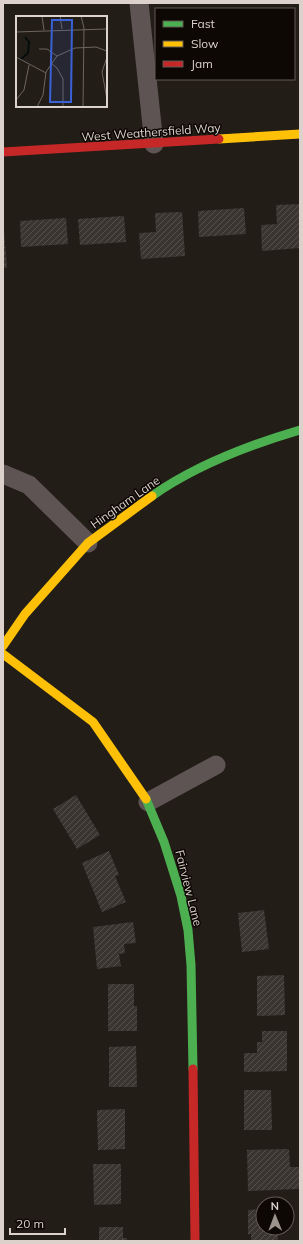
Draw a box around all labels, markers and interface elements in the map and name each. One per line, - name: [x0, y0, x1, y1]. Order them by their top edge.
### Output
- legend: [155, 8, 295, 80]
- inset map: [16, 16, 107, 107]
- text: Fast: [191, 16, 215, 31]
- text: Slow: [191, 36, 219, 51]
- text: Jam: [191, 56, 213, 71]
- street label: West Weathersfield Way: [81, 120, 222, 144]
- street label: Hingham Lane: [87, 472, 163, 532]
- street label: Fairview Lane: [172, 848, 206, 928]
- north arrow: [255, 1196, 295, 1236]
- text: N: [271, 1199, 279, 1213]
- scale bar: [10, 1210, 65, 1236]
- text: 20 m: [16, 1216, 44, 1231]

